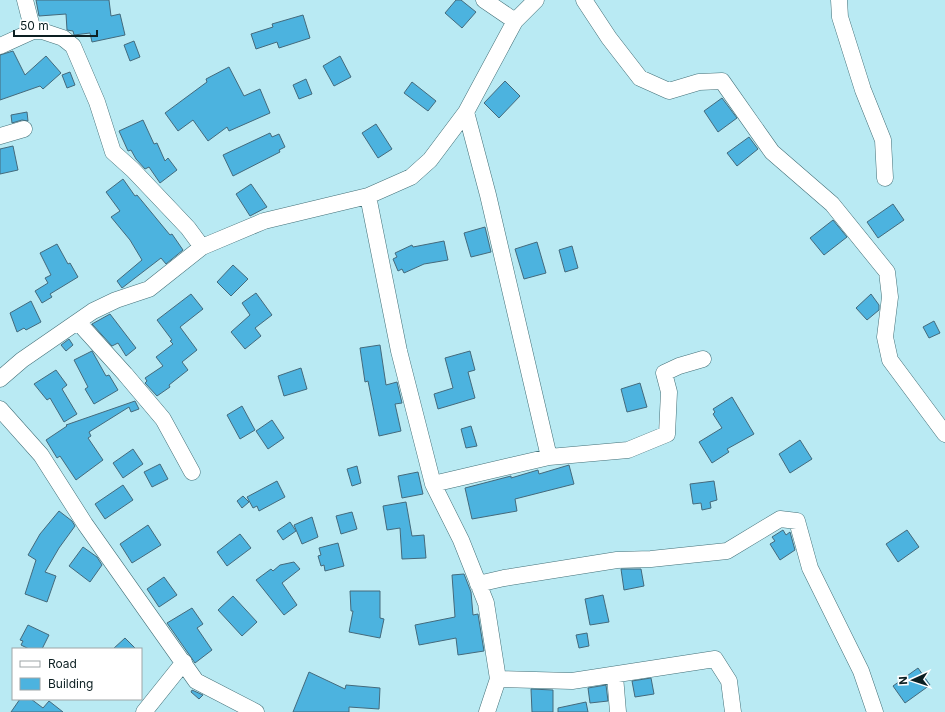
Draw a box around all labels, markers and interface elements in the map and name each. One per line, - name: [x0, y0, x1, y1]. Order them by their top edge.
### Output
- scale bar: [14, 12, 97, 38]
- text: 50 m: [20, 18, 49, 33]
- legend: [12, 648, 142, 700]
- text: Road: [48, 656, 77, 671]
- north arrow: [893, 660, 933, 700]
- text: Building: [48, 676, 93, 691]
- text: N: [896, 676, 910, 685]

